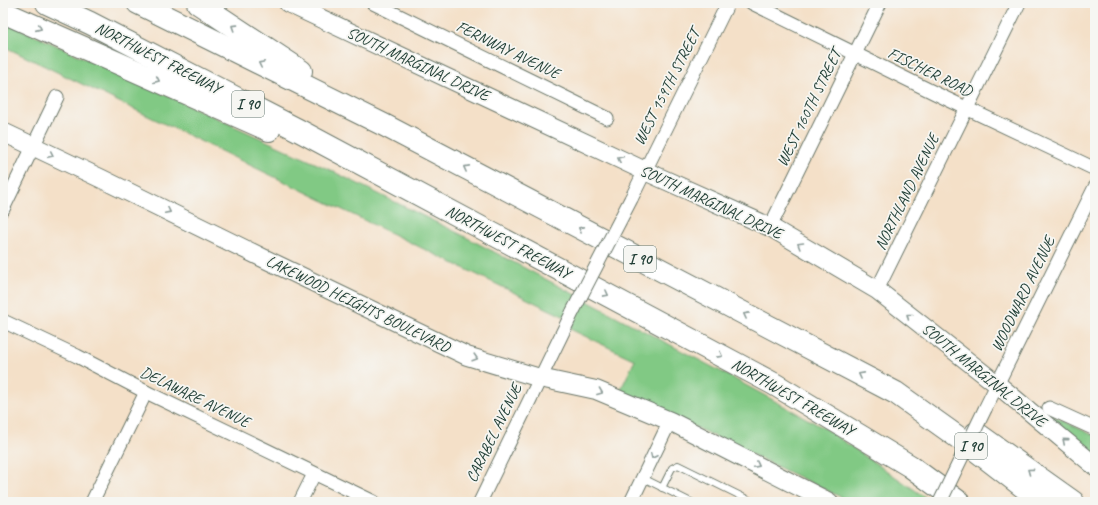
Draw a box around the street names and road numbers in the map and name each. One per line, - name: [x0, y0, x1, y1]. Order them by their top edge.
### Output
- street label: FERNWAY AVENUE: [453, 16, 565, 85]
- street label: NORTHWEST FREEWAY: [92, 18, 227, 100]
- street label: WEST 159TH STREET: [629, 21, 707, 148]
- street label: SOUTH MARGINAL DRIVE: [344, 22, 495, 107]
- street label: WEST 160TH STREET: [772, 42, 848, 170]
- street label: FISCHER ROAD: [885, 43, 977, 102]
- road number: I 90: [232, 91, 264, 117]
- street label: NORTHLAND AVENUE: [870, 129, 945, 253]
- street label: SOUTH MARGINAL DRIVE: [637, 160, 788, 245]
- street label: NORTHWEST FREEWAY: [442, 201, 576, 285]
- street label: WOODWARD AVENUE: [987, 231, 1061, 355]
- road number: I 90: [624, 246, 656, 272]
- street label: LAKEWOOD HEIGHTS BOULEVARD: [263, 251, 455, 358]
- street label: SOUTH MARGINAL DRIVE: [918, 319, 1052, 433]
- street label: NORTHWEST FREEWAY: [728, 354, 861, 442]
- street label: DELAWARE AVENUE: [137, 362, 255, 433]
- street label: CARABEL AVENUE: [462, 378, 528, 486]
- road number: I 90: [955, 433, 987, 459]

